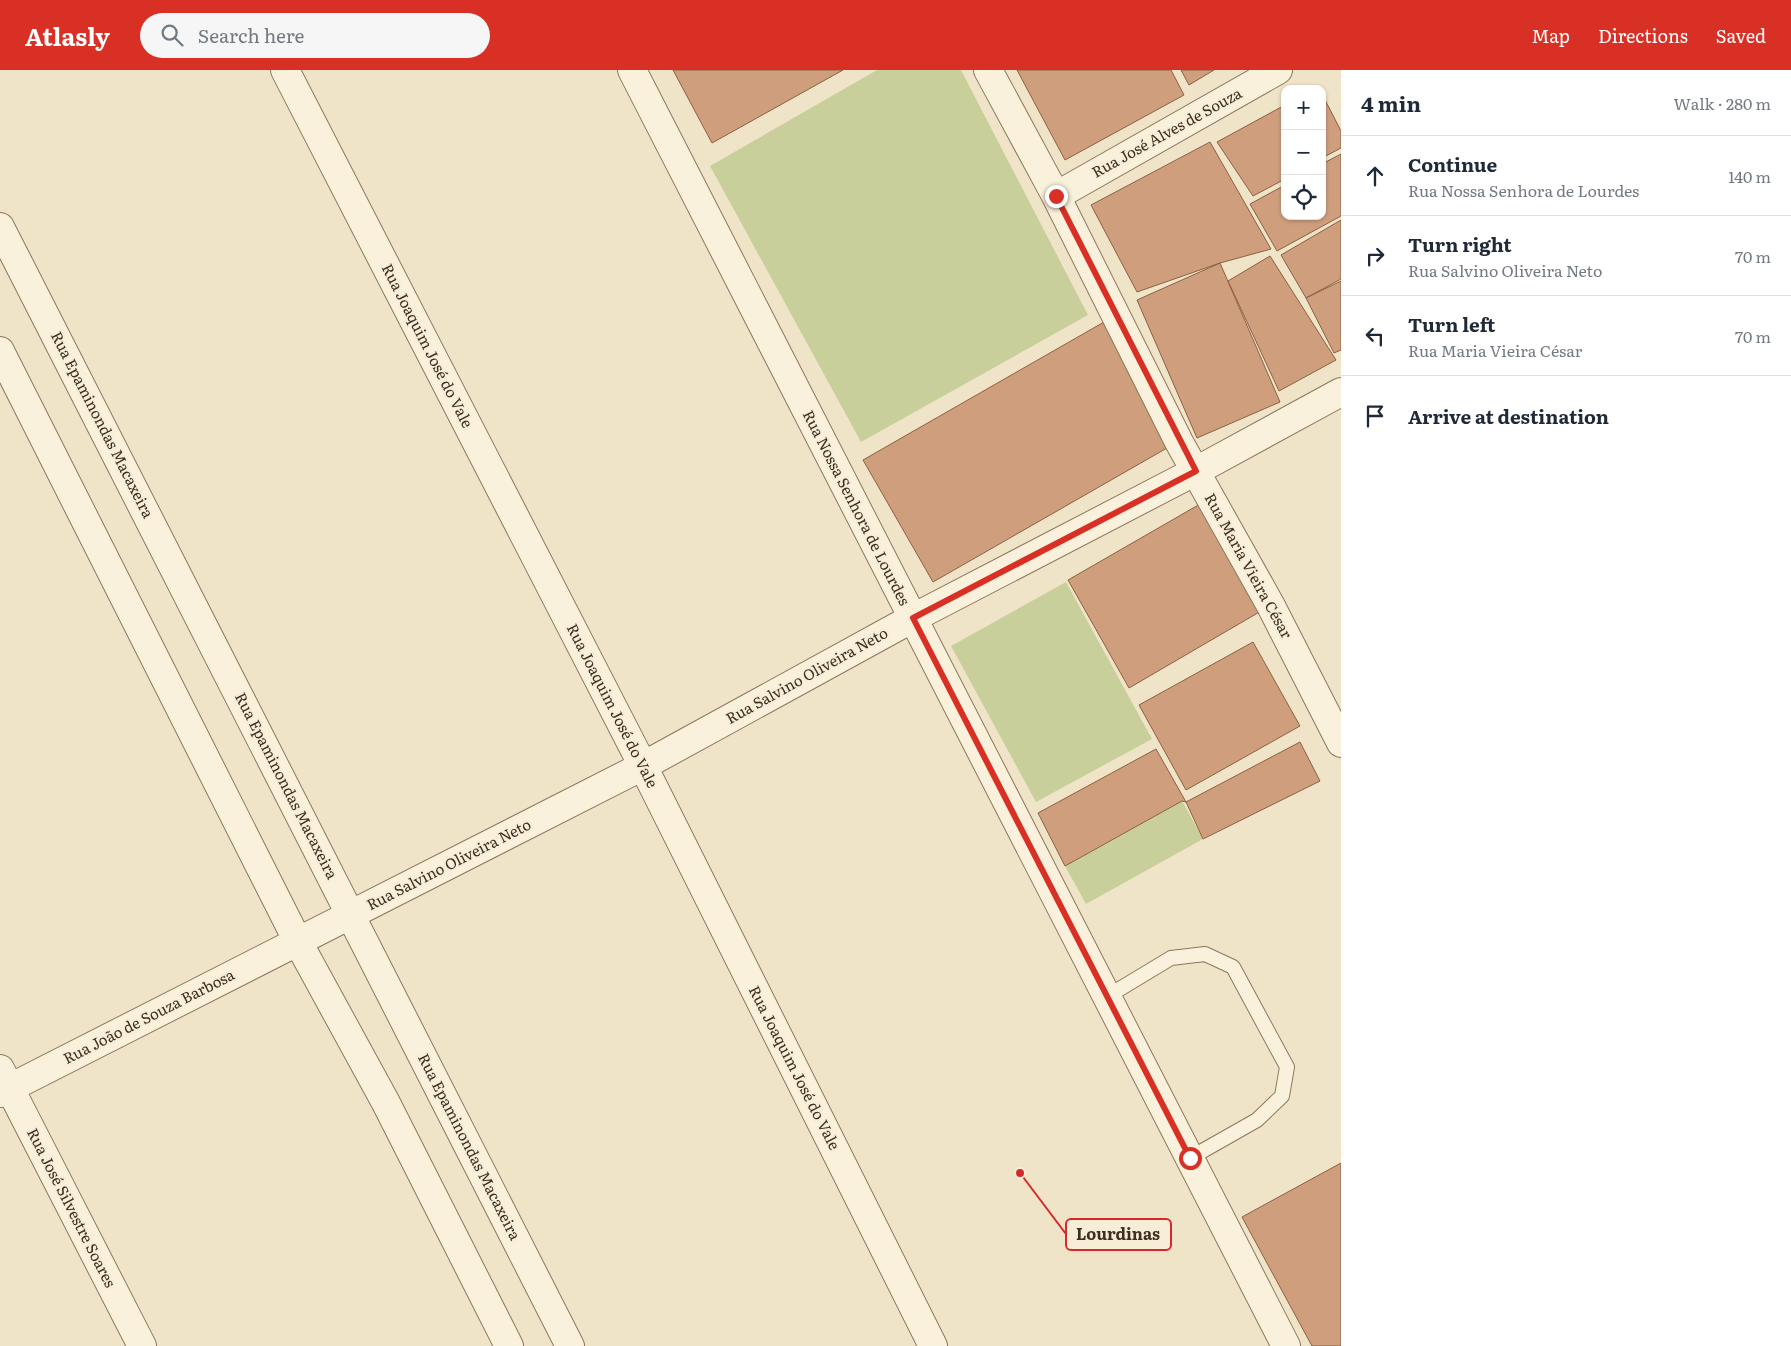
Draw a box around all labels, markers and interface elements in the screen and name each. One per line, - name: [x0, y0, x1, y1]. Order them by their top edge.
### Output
- search box: [140, 13, 490, 58]
- text: Atlasly: [25, 18, 110, 53]
- icon: search: [158, 21, 186, 49]
- text: Search here: [198, 21, 304, 49]
- text: Map: [1532, 22, 1570, 49]
- text: Directions: [1598, 22, 1688, 49]
- text: Saved: [1716, 22, 1766, 49]
- street label: Rua José Alves de Souza: [1087, 80, 1246, 183]
- map controls: [1281, 85, 1326, 220]
- button: +: [1281, 85, 1326, 130]
- text: 4 min: [1361, 87, 1421, 118]
- text: Walk · 280 m: [1673, 91, 1771, 115]
- button: −: [1281, 130, 1326, 175]
- text: Continue: [1408, 150, 1497, 178]
- icon: ahead: [1361, 162, 1389, 190]
- text: 140 m: [1728, 164, 1771, 188]
- button: locate: [1281, 175, 1326, 220]
- text: Rua Nossa Senhora de Lourdes: [1408, 178, 1639, 202]
- route end: [1045, 185, 1068, 208]
- text: Turn right: [1408, 230, 1512, 258]
- icon: right: [1361, 242, 1389, 270]
- text: 70 m: [1735, 244, 1771, 268]
- text: Rua Salvino Oliveira Neto: [1408, 258, 1602, 282]
- street label: Rua Joaquim José do Vale: [377, 259, 480, 432]
- text: Turn left: [1408, 310, 1495, 338]
- icon: left: [1361, 322, 1389, 350]
- text: 70 m: [1735, 324, 1771, 348]
- street label: Rua Epaminondas Macaxeira: [46, 327, 161, 523]
- text: Rua Maria Vieira César: [1408, 338, 1582, 362]
- icon: arrive: [1361, 402, 1389, 430]
- text: Arrive at destination: [1408, 402, 1609, 430]
- street label: Rua Nossa Senhora de Lourdes: [798, 405, 917, 609]
- street label: Rua Maria Vieira César: [1200, 488, 1299, 642]
- street label: Rua Joaquim José do Vale: [562, 619, 665, 792]
- street label: Rua Salvino Oliveira Neto: [721, 620, 892, 729]
- street label: Rua Epaminondas Macaxeira: [230, 688, 345, 884]
- street label: Rua Salvino Oliveira Neto: [362, 812, 535, 915]
- street label: Rua João de Souza Barbosa: [59, 962, 239, 1069]
- street label: Rua Joaquim José do Vale: [744, 981, 847, 1154]
- street label: Rua Epaminondas Macaxeira: [413, 1049, 528, 1245]
- street label: Rua José Silvestre Soares: [22, 1124, 123, 1291]
- route start: [1179, 1147, 1202, 1170]
- callout: Lourdinas: [1066, 1219, 1171, 1250]
- text: Lourdinas: [1076, 1221, 1160, 1245]

